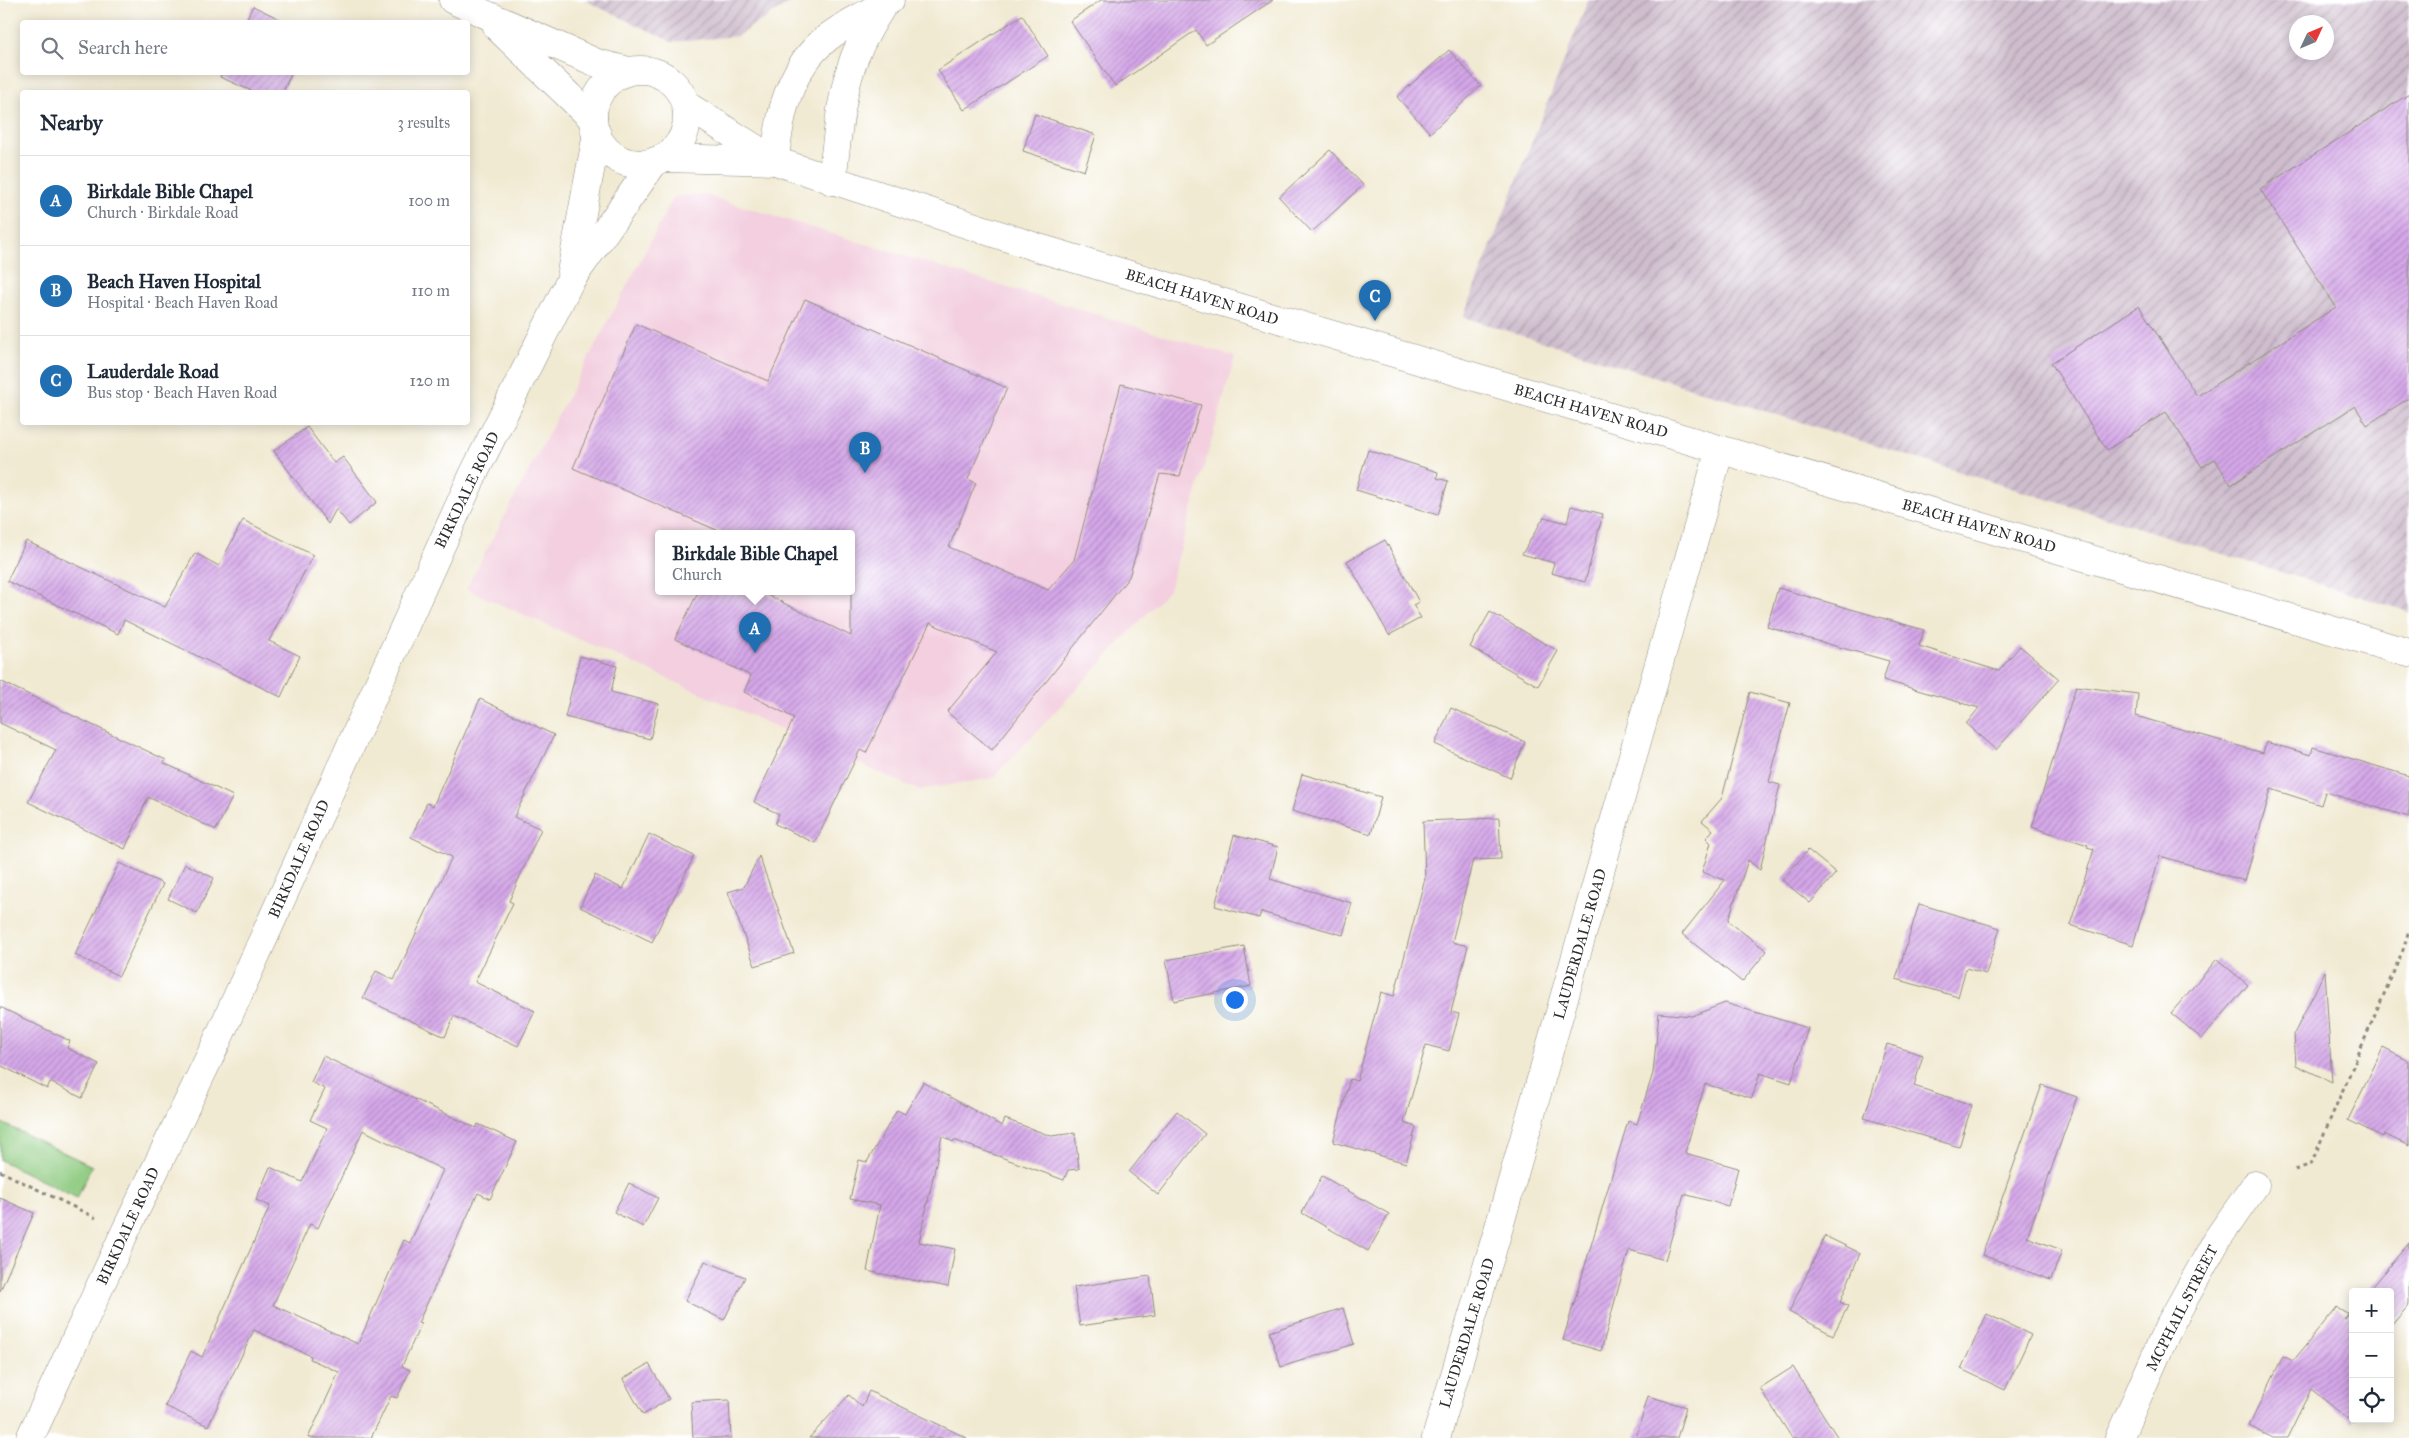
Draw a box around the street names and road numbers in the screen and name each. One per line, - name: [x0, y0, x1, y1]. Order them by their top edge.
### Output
- street label: BEACH HAVEN ROAD: [1123, 265, 1281, 329]
- street label: BEACH HAVEN ROAD: [1512, 380, 1670, 442]
- street label: BIRKDALE ROAD: [431, 429, 503, 551]
- street label: BEACH HAVEN ROAD: [1900, 495, 2058, 557]
- street label: BIRKDALE ROAD: [265, 797, 333, 921]
- street label: LAUDERDALE ROAD: [1550, 866, 1610, 1021]
- street label: BIRKDALE ROAD: [93, 1164, 163, 1288]
- street label: MCPHAIL STREET: [2142, 1242, 2222, 1374]
- street label: LAUDERDALE ROAD: [1436, 1256, 1498, 1410]

